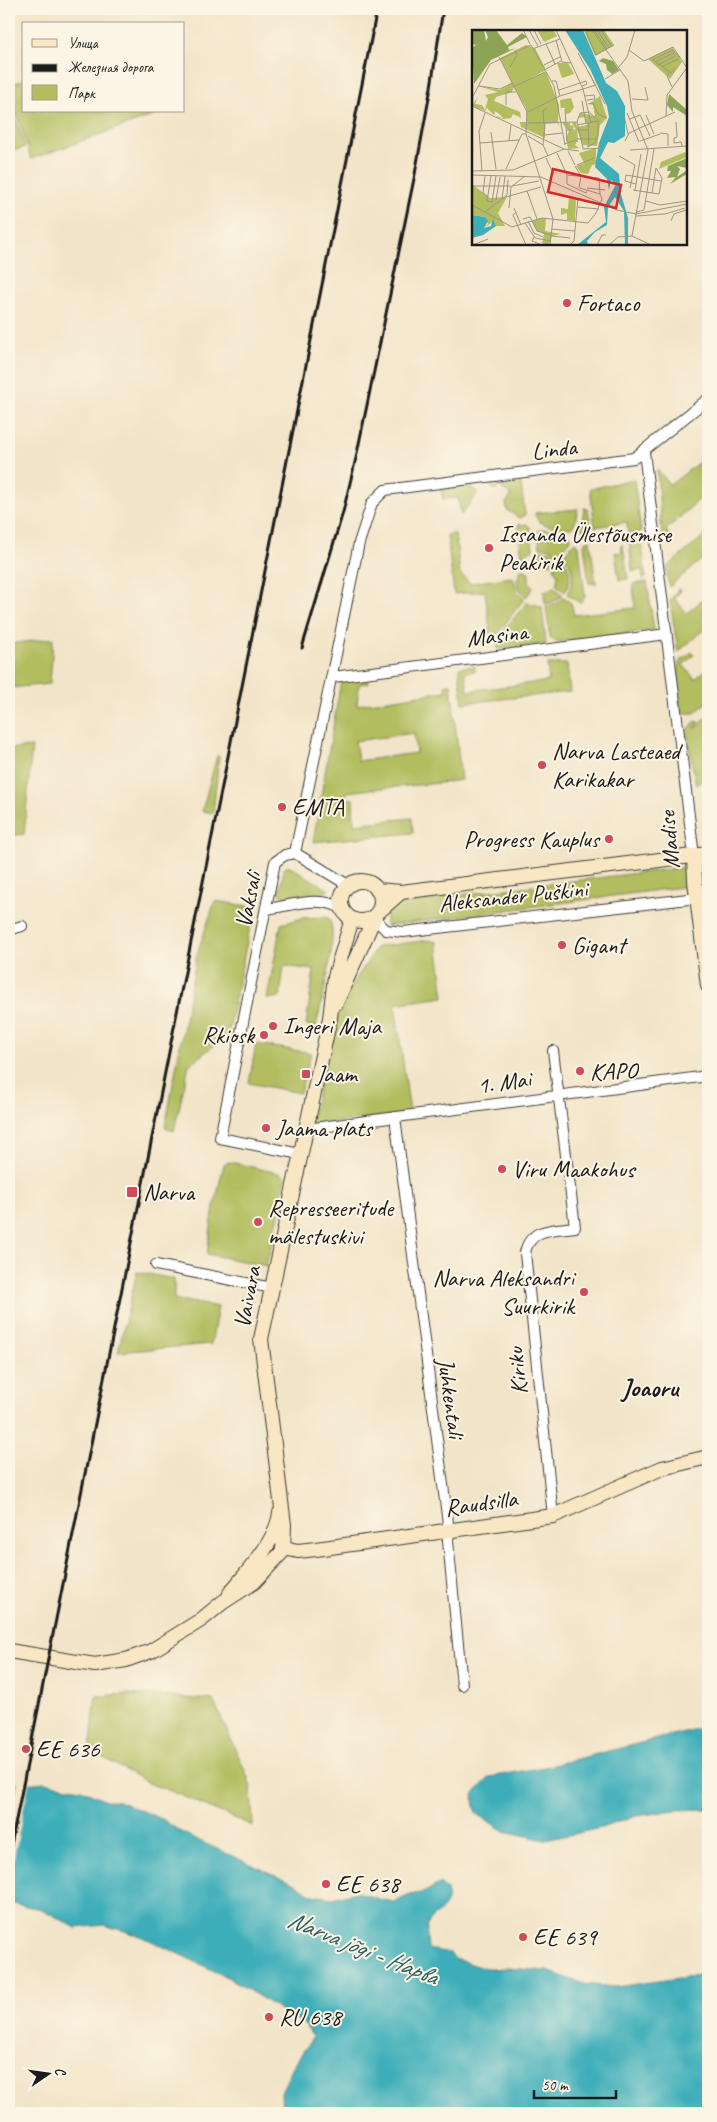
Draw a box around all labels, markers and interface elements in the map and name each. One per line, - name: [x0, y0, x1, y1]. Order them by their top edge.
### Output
- legend: [22, 22, 185, 112]
- inset map: [472, 30, 687, 245]
- text: Улица: [68, 34, 99, 53]
- text: Железная дорога: [68, 58, 155, 77]
- text: Парк: [68, 84, 96, 103]
- place label: Fortaco: [577, 288, 641, 318]
- marker: Fortaco: [561, 297, 573, 309]
- street label: Linda: [530, 431, 579, 467]
- place label: Issanda Ülestõusmise Peakirik: [499, 519, 673, 577]
- marker: Issanda Ülestõusmise Peakirik: [483, 542, 495, 554]
- street label: Masina: [465, 616, 531, 654]
- place label: Narva Lasteaed Karikakar: [552, 736, 683, 794]
- marker: Narva Lasteaed Karikakar: [536, 759, 548, 771]
- place label: EMTA: [292, 792, 345, 822]
- marker: EMTA: [276, 801, 288, 813]
- street label: Madise: [651, 808, 686, 870]
- place label: Progress Kauplus: [464, 824, 601, 854]
- marker: Progress Kauplus: [603, 833, 615, 845]
- street label: Vaksali: [228, 866, 269, 930]
- street label: Aleksander Puškini: [437, 873, 591, 919]
- place label: Gigant: [572, 930, 628, 960]
- marker: Gigant: [556, 939, 568, 951]
- place label: Ingeri Maja: [283, 1011, 382, 1041]
- place label: Rkiosk: [202, 1020, 256, 1050]
- marker: Ingeri Maja: [267, 1020, 279, 1032]
- marker: Rkiosk: [258, 1029, 270, 1041]
- place label: KAPO: [590, 1056, 639, 1086]
- place label: Jaam: [315, 1059, 359, 1089]
- street label: 1. Mai: [475, 1063, 535, 1101]
- marker: KAPO: [574, 1065, 586, 1077]
- marker: Jaam: [300, 1068, 312, 1080]
- place label: Jaama plats: [275, 1113, 374, 1143]
- marker: Jaama plats: [260, 1122, 272, 1134]
- place label: Viru Maakohus: [512, 1154, 637, 1184]
- marker: Viru Maakohus: [496, 1163, 508, 1175]
- place label: Narva: [143, 1177, 195, 1207]
- marker: Narva: [125, 1185, 139, 1199]
- place label: Represseeritude mälestuskivi: [268, 1193, 395, 1251]
- marker: Represseeritude mälestuskivi: [252, 1216, 264, 1228]
- street label: Vaivara: [226, 1262, 268, 1331]
- place label: Narva Aleksandri Suurkirik: [432, 1263, 577, 1321]
- marker: Narva Aleksandri Suurkirik: [578, 1286, 590, 1298]
- street label: Kiriku: [499, 1344, 534, 1396]
- street label: Juhkentali: [430, 1355, 472, 1442]
- district label: Joaoru: [620, 1371, 681, 1404]
- street label: Raudsilla: [443, 1483, 521, 1523]
- place label: EE 636: [36, 1734, 101, 1764]
- marker: EE 636: [20, 1743, 32, 1755]
- place label: EE 638: [336, 1869, 402, 1899]
- marker: EE 638: [320, 1878, 332, 1890]
- water label: Narva jõgi - Нарва: [283, 1903, 444, 1993]
- place label: EE 639: [533, 1922, 599, 1952]
- marker: EE 639: [517, 1931, 529, 1943]
- place label: RU 638: [279, 2002, 343, 2032]
- marker: RU 638: [263, 2011, 275, 2023]
- north arrow: [22, 2050, 72, 2100]
- text: С: [51, 2066, 70, 2079]
- scale bar: [534, 2067, 617, 2099]
- text: 50 m: [542, 2076, 569, 2095]

